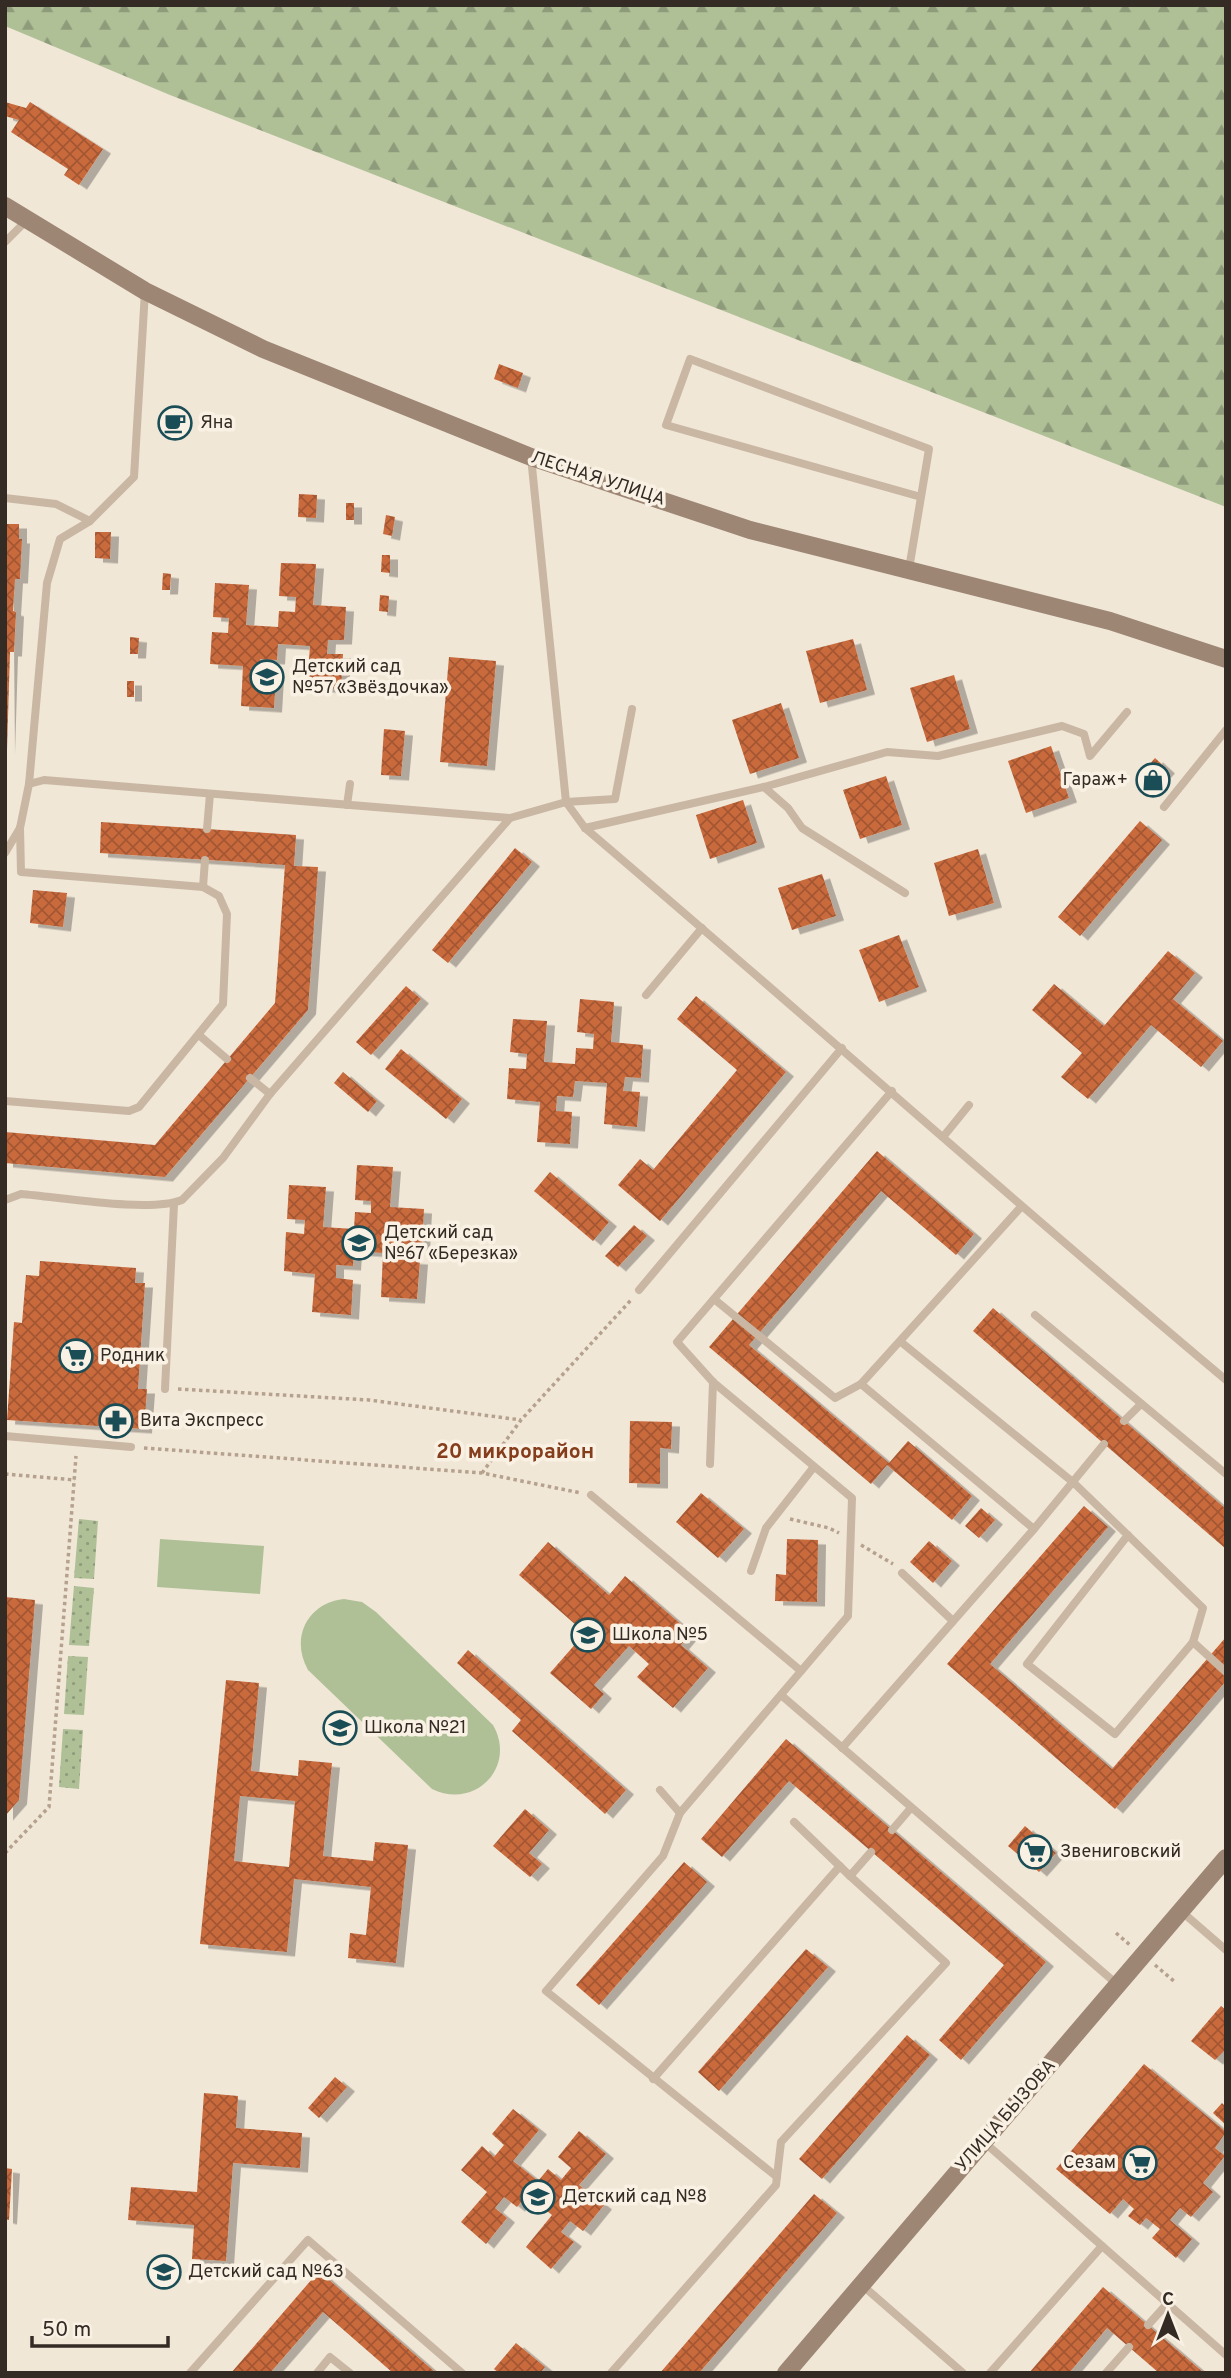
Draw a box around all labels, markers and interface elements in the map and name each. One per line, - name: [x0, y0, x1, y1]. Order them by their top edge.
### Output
- cafe icon: Яна: [156, 404, 194, 442]
- place label: Яна: [200, 412, 233, 435]
- street label: ЛЕСНАЯ УЛИЦА: [528, 446, 668, 512]
- place label: Детский сад №57 «Звёздочка»: [292, 656, 449, 700]
- school or university icon: Детский сад №57 «Звёздочка»: [248, 658, 286, 696]
- shop icon: Гараж+: [1134, 761, 1172, 799]
- place label: Гараж+: [1063, 769, 1128, 792]
- place label: Детский сад №67 «Березка»: [384, 1222, 518, 1266]
- school or university icon: Детский сад №67 «Березка»: [340, 1224, 378, 1262]
- supermarket icon: Родник: [57, 1337, 95, 1375]
- place label: Родник: [100, 1345, 165, 1368]
- pharmacy icon: Вита Экспресс: [97, 1402, 135, 1440]
- place label: Вита Экспресс: [140, 1410, 264, 1433]
- district label: 20 микрорайон: [436, 1439, 594, 1466]
- school or university icon: Школа №5: [569, 1616, 607, 1654]
- place label: Школа №5: [612, 1624, 708, 1647]
- school or university icon: Школа №21: [321, 1709, 359, 1747]
- place label: Школа №21: [364, 1717, 467, 1740]
- supermarket icon: Звениговский: [1016, 1833, 1054, 1871]
- place label: Звениговский: [1060, 1841, 1181, 1864]
- street label: УЛИЦА БЫЗОВА: [951, 2055, 1061, 2177]
- supermarket icon: Сезам: [1121, 2144, 1159, 2182]
- place label: Сезам: [1063, 2152, 1116, 2175]
- school or university icon: Детский сад №8: [519, 2178, 557, 2216]
- place label: Детский сад №8: [562, 2186, 707, 2209]
- school or university icon: Детский сад №63: [145, 2253, 183, 2291]
- place label: Детский сад №63: [188, 2261, 344, 2284]
- north arrow: [1133, 2280, 1203, 2350]
- text: С: [1162, 2288, 1174, 2312]
- scale bar: [32, 2304, 168, 2348]
- text: 50 m: [42, 2317, 91, 2344]

